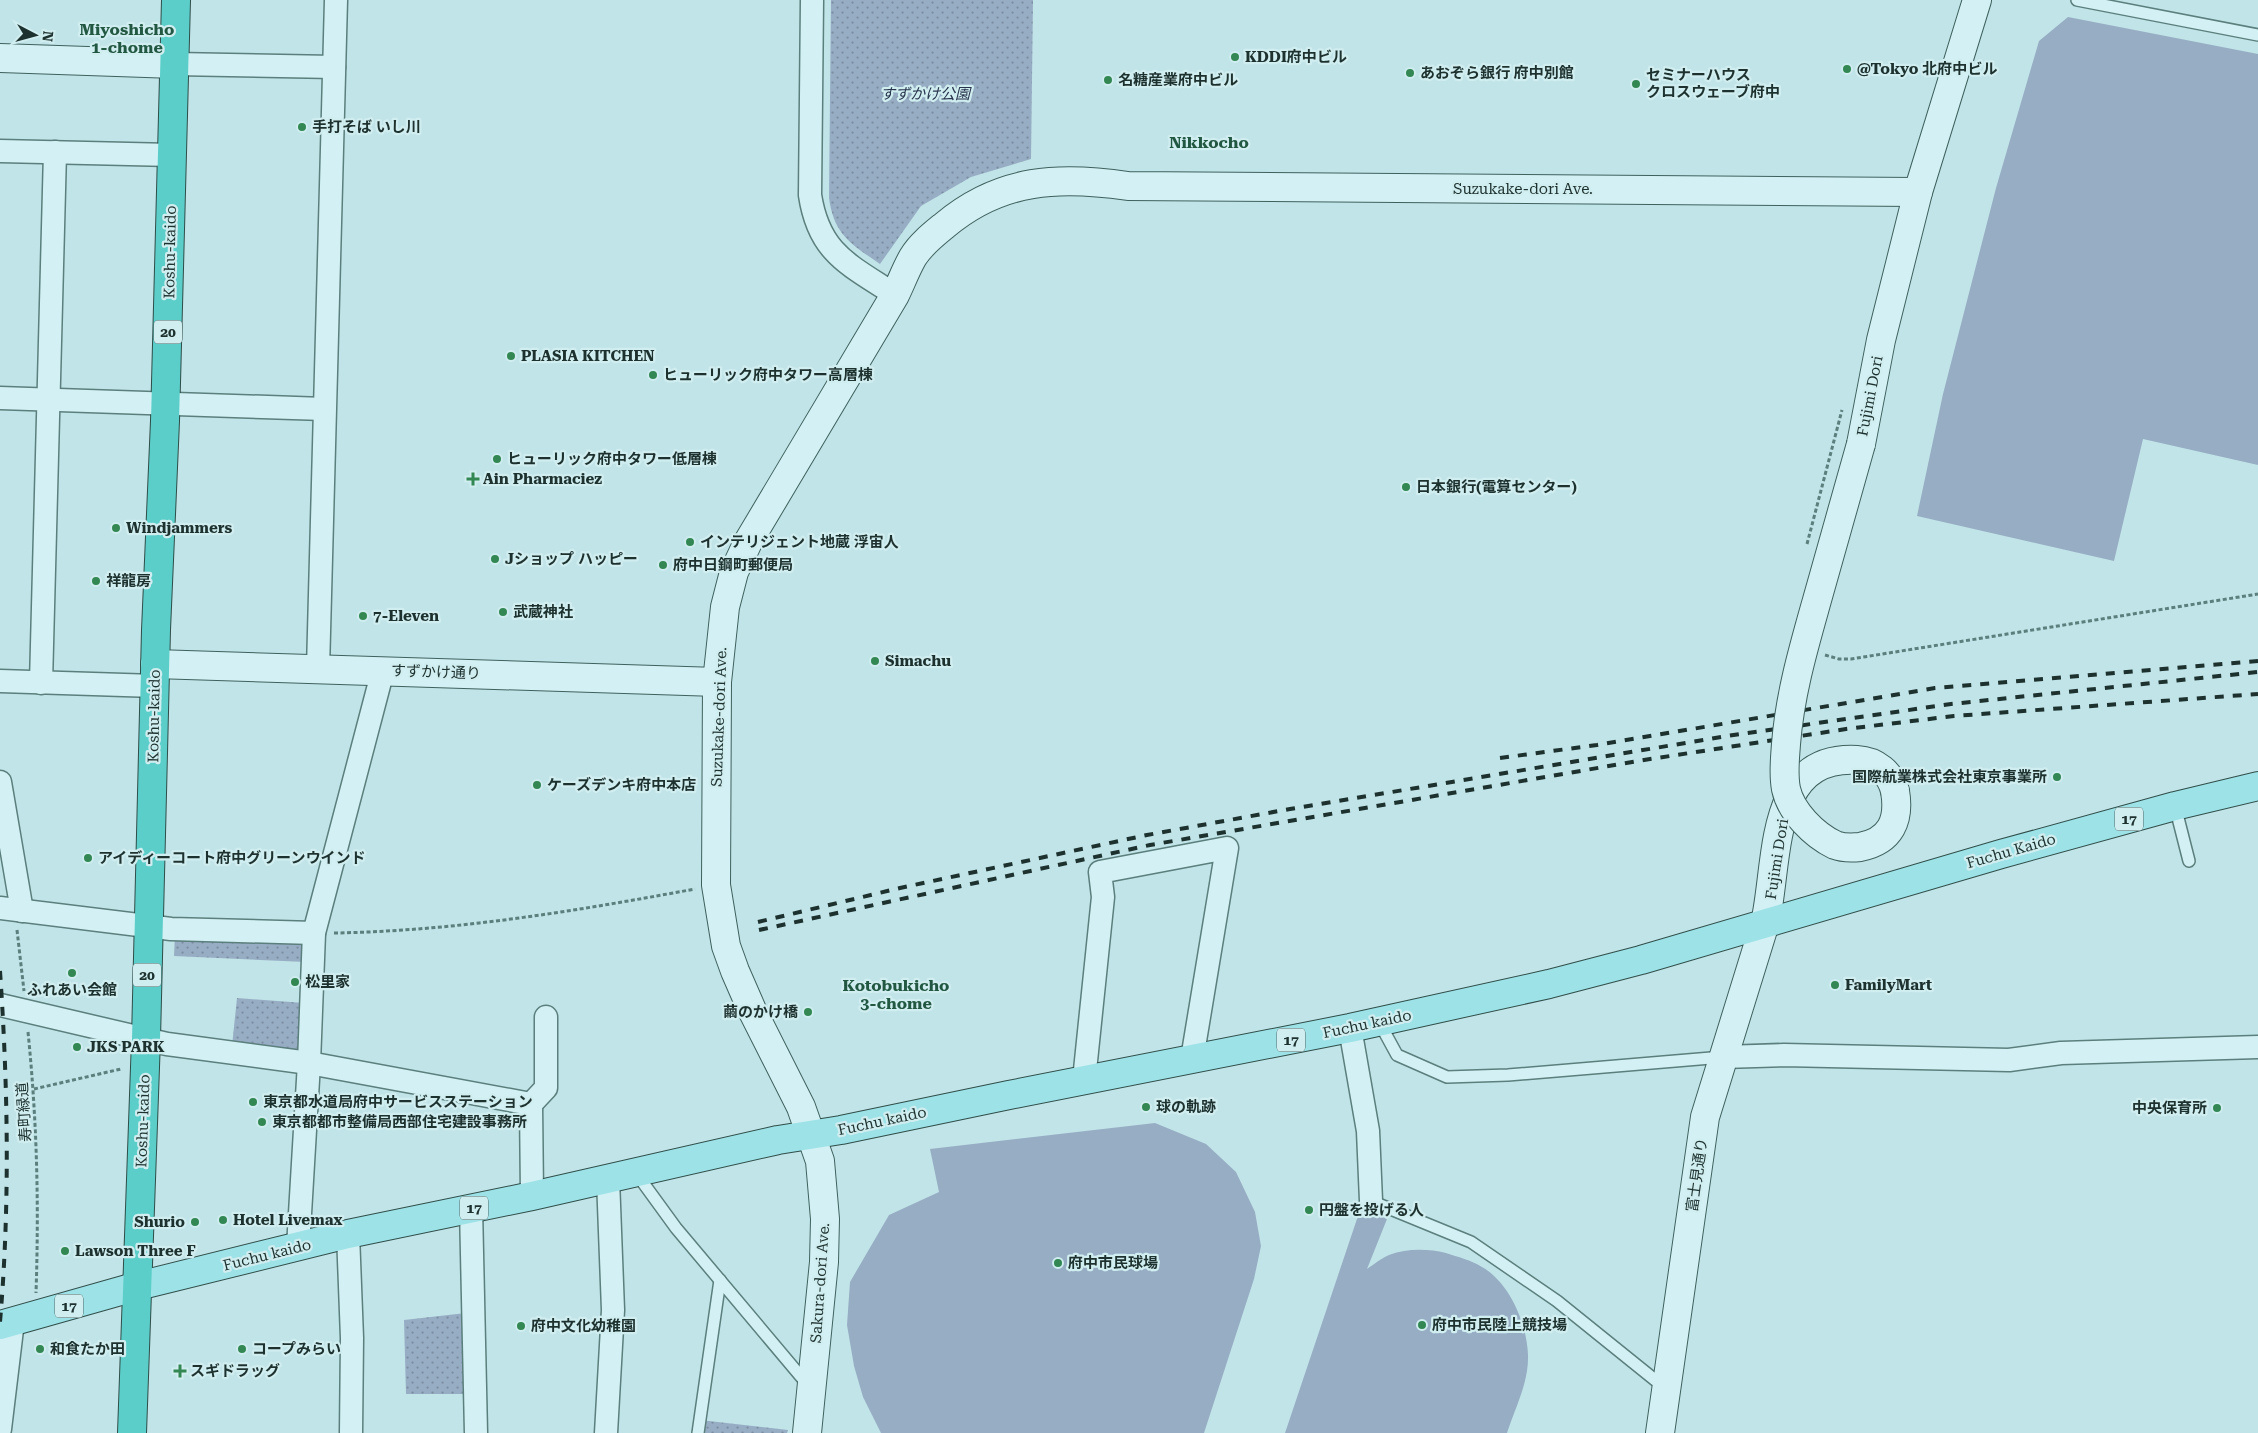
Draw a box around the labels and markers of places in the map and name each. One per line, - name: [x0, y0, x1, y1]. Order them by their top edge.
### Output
- place label: KDDI府中ビル: [1245, 48, 1347, 66]
- marker: KDDI府中ビル: [1229, 51, 1241, 63]
- place label: @Tokyo 北府中ビル: [1857, 60, 1997, 78]
- marker: @Tokyo 北府中ビル: [1841, 63, 1853, 75]
- place label: あおぞら銀行 府中別館: [1420, 64, 1574, 82]
- place label: セミナーハウス クロスウェーブ府中: [1646, 66, 1780, 101]
- marker: あおぞら銀行 府中別館: [1404, 67, 1416, 79]
- place label: 名糖産業府中ビル: [1118, 71, 1238, 89]
- marker: 名糖産業府中ビル: [1102, 74, 1114, 86]
- marker: セミナーハウス クロスウェーブ府中: [1630, 78, 1642, 90]
- place label: 手打そば いし川: [312, 118, 421, 136]
- marker: 手打そば いし川: [296, 121, 308, 133]
- place label: PLASIA KITCHEN: [521, 347, 655, 365]
- marker: PLASIA KITCHEN: [505, 350, 517, 362]
- place label: ヒューリック府中タワー高層棟: [663, 366, 873, 384]
- marker: ヒューリック府中タワー高層棟: [647, 369, 659, 381]
- place label: ヒューリック府中タワー低層棟: [507, 450, 717, 468]
- marker: ヒューリック府中タワー低層棟: [491, 453, 503, 465]
- place label: Ain Pharmaciez: [483, 470, 602, 488]
- marker: Ain Pharmaciez: [467, 473, 479, 485]
- place label: 日本銀行(電算センター): [1416, 478, 1577, 496]
- marker: 日本銀行(電算センター): [1400, 481, 1412, 493]
- place label: Windjammers: [126, 519, 233, 537]
- marker: Windjammers: [110, 522, 122, 534]
- place label: インテリジェント地蔵 浮宙人: [700, 533, 899, 551]
- marker: インテリジェント地蔵 浮宙人: [684, 536, 696, 548]
- place label: Jショップ ハッピー: [505, 550, 638, 568]
- marker: Jショップ ハッピー: [489, 553, 501, 565]
- place label: 府中日鋼町郵便局: [673, 556, 793, 574]
- marker: 府中日鋼町郵便局: [657, 559, 669, 571]
- place label: 祥龍房: [106, 572, 151, 590]
- marker: 祥龍房: [90, 575, 102, 587]
- place label: 武蔵神社: [513, 603, 573, 621]
- marker: 武蔵神社: [497, 606, 509, 618]
- place label: 7-Eleven: [373, 607, 439, 625]
- marker: 7-Eleven: [357, 610, 369, 622]
- place label: Simachu: [885, 652, 951, 670]
- marker: Simachu: [869, 655, 881, 667]
- place label: 国際航業株式会社東京事業所: [1852, 768, 2047, 786]
- marker: 国際航業株式会社東京事業所: [2051, 771, 2063, 783]
- place label: ケーズデンキ府中本店: [547, 776, 696, 794]
- marker: ケーズデンキ府中本店: [531, 779, 543, 791]
- place label: アイディーコート府中グリーンウインド: [98, 849, 365, 867]
- marker: アイディーコート府中グリーンウインド: [82, 852, 94, 864]
- marker: ふれあい会館: [66, 967, 78, 979]
- place label: 松里家: [305, 973, 350, 991]
- marker: 松里家: [289, 976, 301, 988]
- place label: FamilyMart: [1845, 976, 1932, 994]
- marker: FamilyMart: [1829, 979, 1841, 991]
- place label: ふれあい会館: [27, 981, 117, 999]
- place label: 繭のかけ橋: [723, 1003, 799, 1021]
- marker: 繭のかけ橋: [802, 1006, 814, 1018]
- place label: JKS PARK: [87, 1038, 165, 1056]
- marker: JKS PARK: [71, 1041, 83, 1053]
- place label: 東京都水道局府中サービスステーション: [263, 1093, 533, 1111]
- marker: 東京都水道局府中サービスステーション: [247, 1096, 259, 1108]
- place label: 球の軌跡: [1156, 1098, 1216, 1116]
- place label: 中央保育所: [2132, 1099, 2207, 1117]
- marker: 球の軌跡: [1140, 1101, 1152, 1113]
- marker: 中央保育所: [2211, 1102, 2223, 1114]
- place label: 東京都都市整備局西部住宅建設事務所: [272, 1113, 527, 1131]
- marker: 東京都都市整備局西部住宅建設事務所: [256, 1116, 268, 1128]
- place label: 円盤を投げる人: [1319, 1201, 1424, 1219]
- marker: 円盤を投げる人: [1303, 1204, 1315, 1216]
- place label: Hotel Livemax: [233, 1211, 343, 1229]
- place label: Shurio: [134, 1213, 185, 1231]
- marker: Hotel Livemax: [217, 1214, 229, 1226]
- marker: Shurio: [189, 1216, 201, 1228]
- place label: Lawson Three F: [75, 1242, 196, 1260]
- marker: Lawson Three F: [59, 1245, 71, 1257]
- place label: 府中市民球場: [1068, 1254, 1158, 1272]
- marker: 府中市民球場: [1052, 1257, 1064, 1269]
- place label: 府中市民陸上競技場: [1432, 1316, 1567, 1334]
- place label: 府中文化幼稚園: [531, 1317, 636, 1335]
- marker: 府中市民陸上競技場: [1416, 1319, 1428, 1331]
- marker: 府中文化幼稚園: [515, 1320, 527, 1332]
- place label: 和食たか田: [50, 1340, 125, 1358]
- place label: コープみらい: [252, 1340, 341, 1358]
- marker: 和食たか田: [34, 1343, 46, 1355]
- marker: コープみらい: [236, 1343, 248, 1355]
- place label: スギドラッグ: [190, 1362, 280, 1380]
- marker: スギドラッグ: [174, 1365, 186, 1377]

